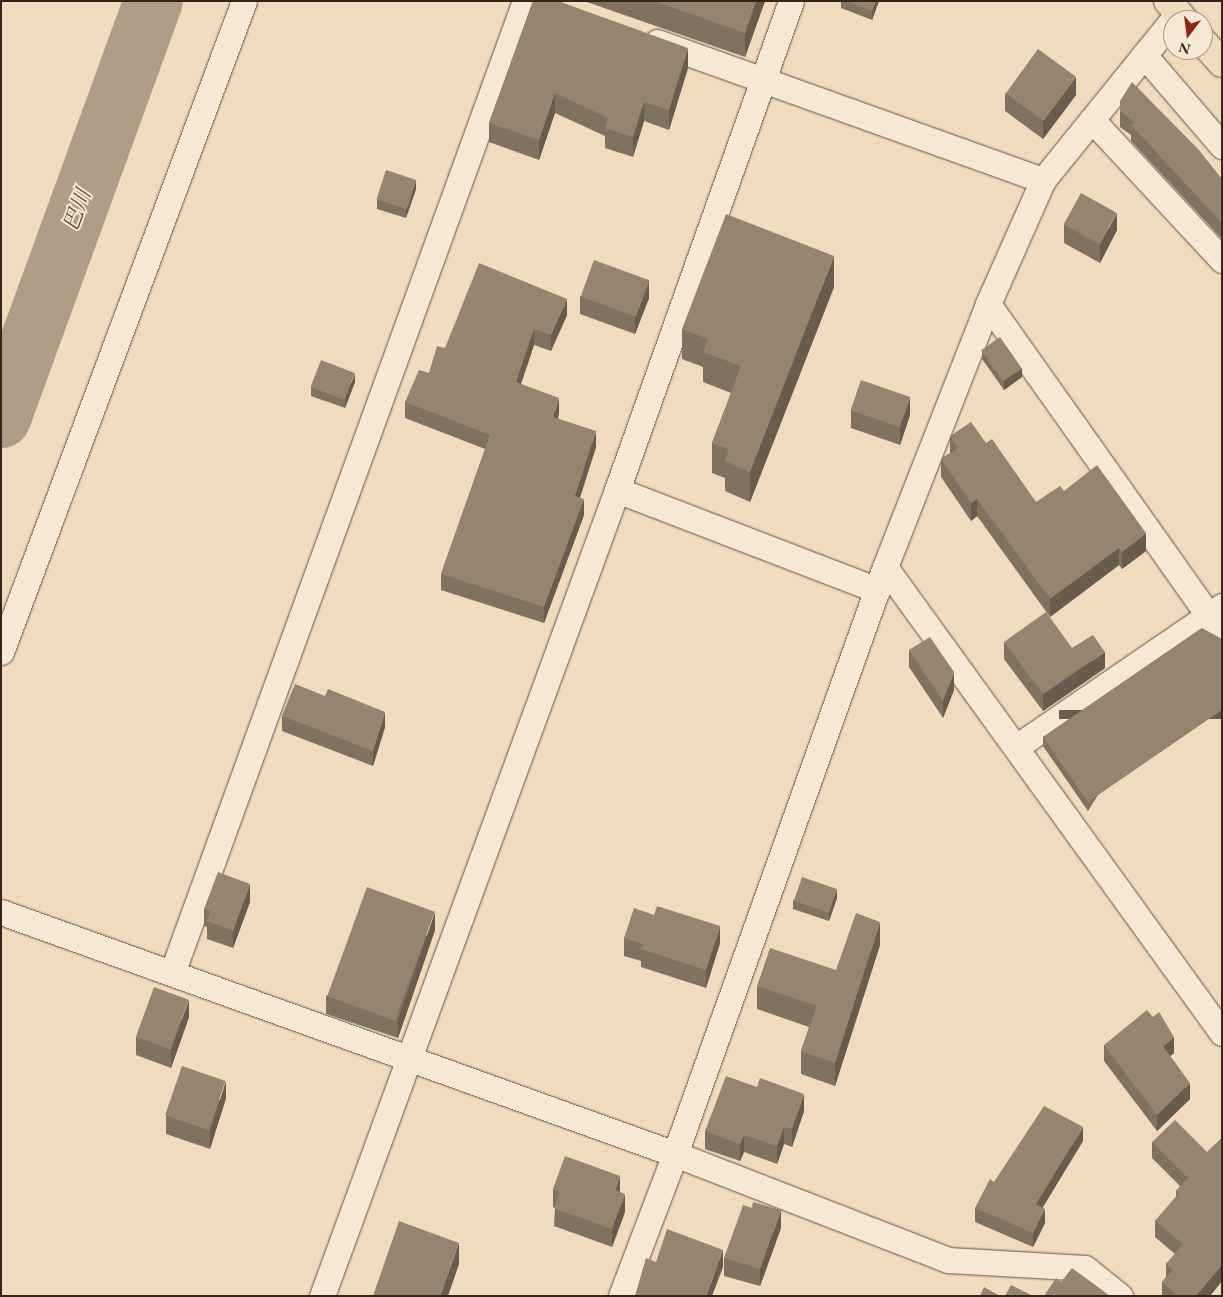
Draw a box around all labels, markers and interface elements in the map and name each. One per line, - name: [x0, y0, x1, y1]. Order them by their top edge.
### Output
- north arrow: [1163, 10, 1213, 60]
- text: N: [1177, 38, 1192, 59]
- water label: 巴川: [58, 186, 96, 234]

